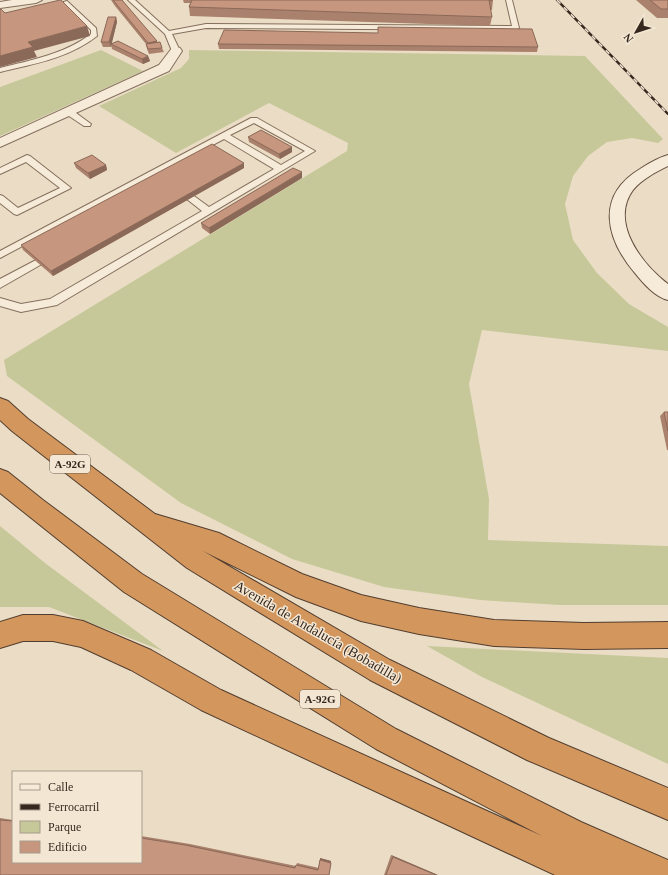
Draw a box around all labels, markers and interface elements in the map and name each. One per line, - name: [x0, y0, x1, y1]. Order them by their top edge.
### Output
- north arrow: [616, 12, 656, 52]
- text: N: [621, 31, 635, 45]
- road number: A-92G: [50, 455, 90, 473]
- street label: Avenida de Andalucía (Bobadilla): [231, 578, 405, 687]
- road number: A-92G: [300, 690, 340, 708]
- legend: [12, 771, 142, 863]
- text: Calle: [48, 780, 73, 794]
- text: Ferrocarril: [48, 800, 100, 814]
- text: Parque: [48, 820, 81, 834]
- text: Edificio: [48, 840, 87, 854]

